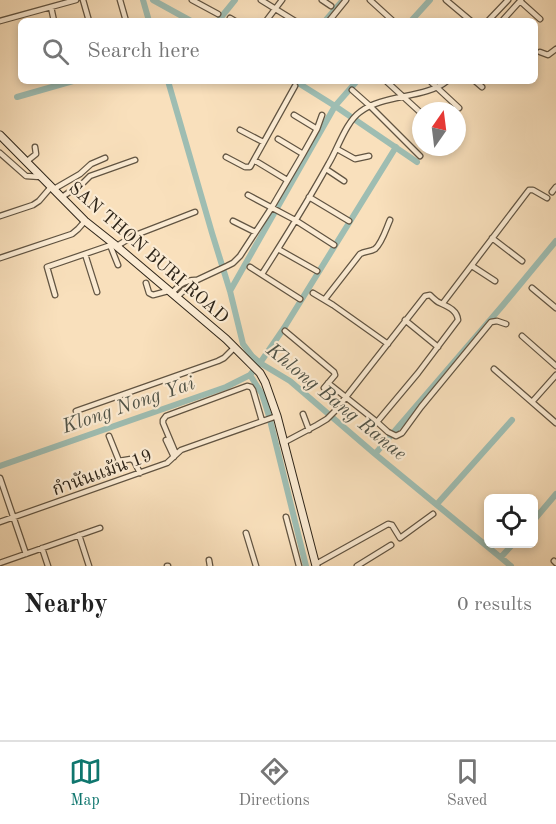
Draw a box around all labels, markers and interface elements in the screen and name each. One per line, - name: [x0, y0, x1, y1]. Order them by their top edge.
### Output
- search box: [18, 18, 538, 84]
- icon: search: [39, 35, 72, 68]
- text: Search here: [87, 40, 200, 62]
- north arrow: [412, 102, 466, 156]
- street label: SAN THON BURI ROAD: [65, 179, 232, 327]
- water label: Khlong Bang Ranae: [261, 340, 410, 465]
- water label: Klong Nong Yai: [59, 374, 198, 438]
- street label: กำนันแม้น 19: [49, 445, 155, 499]
- map controls: [484, 494, 538, 548]
- button: locate: [484, 494, 538, 548]
- text: Nearby: [24, 592, 108, 618]
- text: 0 results: [457, 595, 532, 615]
- tab: Map: [69, 755, 102, 811]
- tab: Directions: [239, 755, 310, 811]
- tab: Saved: [447, 755, 487, 811]

